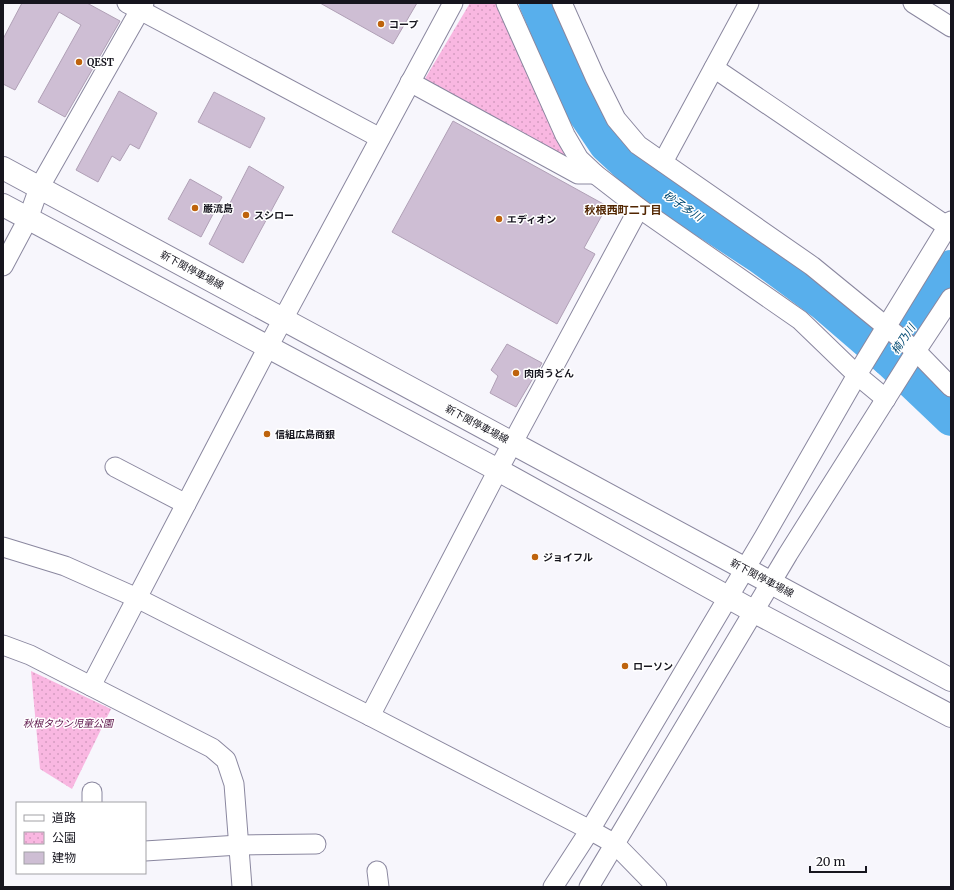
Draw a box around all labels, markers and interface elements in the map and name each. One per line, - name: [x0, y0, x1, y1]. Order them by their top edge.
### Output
- place label: コープ: [389, 18, 418, 31]
- marker: コープ: [376, 19, 386, 29]
- place label: QEST: [87, 56, 114, 69]
- marker: QEST: [74, 57, 84, 67]
- water label: 砂子多川: [661, 188, 706, 225]
- place label: 巌流島: [203, 202, 233, 215]
- marker: 巌流島: [190, 203, 200, 213]
- district label: 秋根西町二丁目: [585, 203, 662, 217]
- place label: スシロー: [254, 209, 294, 222]
- marker: スシロー: [241, 210, 251, 220]
- place label: エディオン: [507, 213, 556, 226]
- marker: エディオン: [494, 214, 504, 224]
- street label: 新下関停車場線: [158, 248, 226, 292]
- water label: 楠乃川: [888, 321, 919, 357]
- place label: 肉肉うどん: [524, 367, 574, 380]
- marker: 肉肉うどん: [511, 368, 521, 378]
- street label: 新下関停車場線: [443, 402, 511, 446]
- place label: 信組広島商銀: [275, 428, 335, 441]
- marker: 信組広島商銀: [262, 429, 272, 439]
- place label: ジョイフル: [543, 551, 593, 564]
- marker: ジョイフル: [530, 552, 540, 562]
- street label: 新下関停車場線: [728, 556, 796, 600]
- place label: ローソン: [633, 660, 673, 673]
- marker: ローソン: [620, 661, 630, 671]
- park label: 秋根タウン児童公園: [23, 717, 115, 730]
- legend: [16, 802, 146, 874]
- text: 道路: [52, 810, 76, 825]
- text: 公園: [52, 830, 76, 845]
- scale bar: [810, 848, 866, 874]
- text: 建物: [52, 850, 76, 865]
- text: 20 m: [816, 854, 845, 869]

